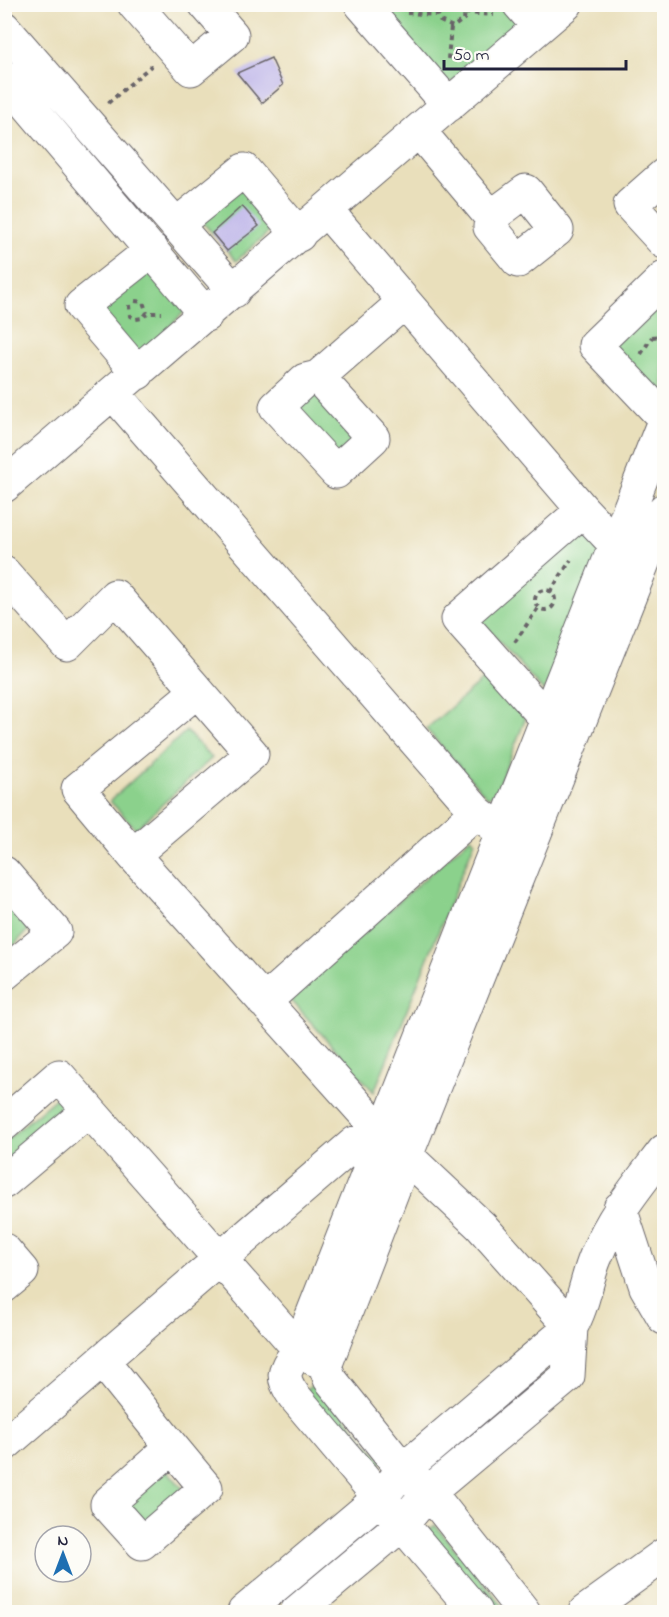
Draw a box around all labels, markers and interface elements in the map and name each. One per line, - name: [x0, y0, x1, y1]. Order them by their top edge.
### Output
- scale bar: [444, 33, 626, 71]
- text: 50 m: [453, 43, 490, 69]
- north arrow: [33, 1524, 93, 1584]
- text: N: [58, 1529, 69, 1553]

